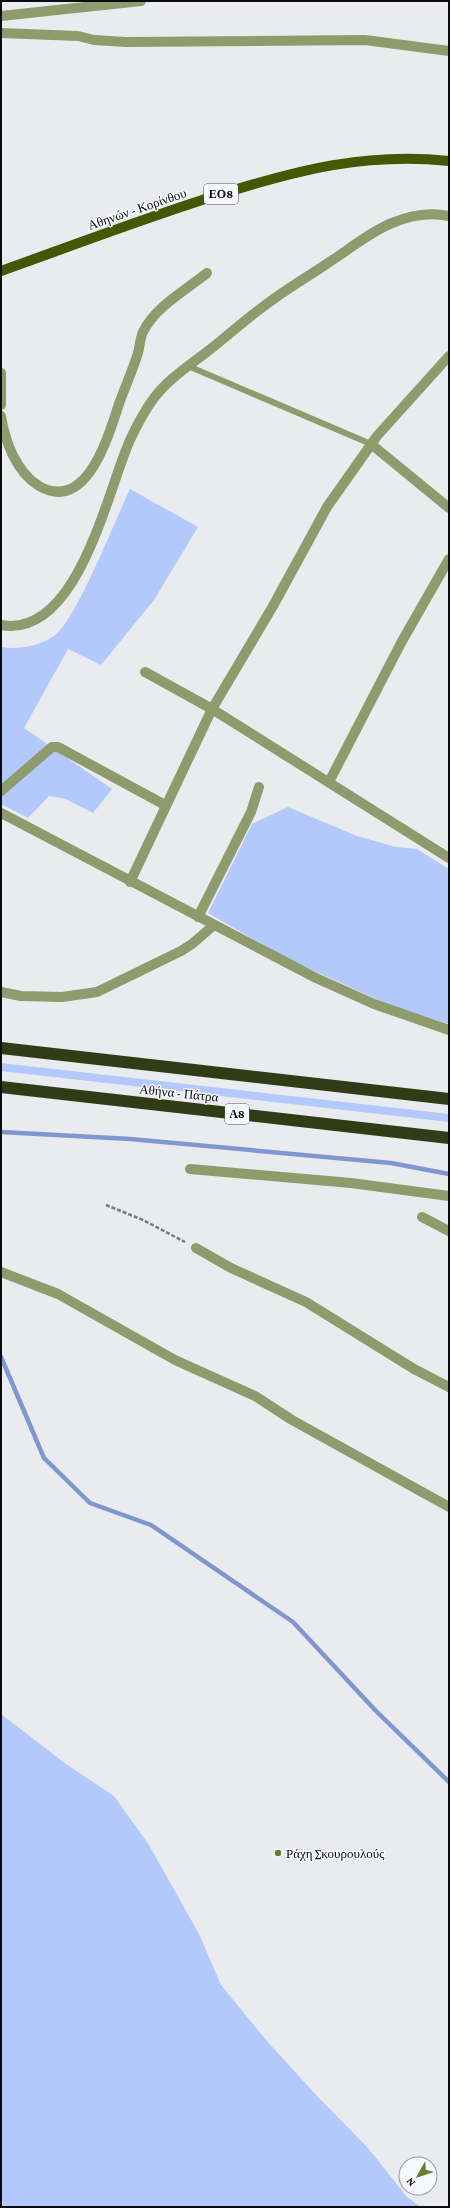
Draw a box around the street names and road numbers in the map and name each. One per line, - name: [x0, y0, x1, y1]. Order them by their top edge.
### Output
- road number: ΕΟ8: [204, 184, 238, 204]
- street label: Αθηνών - Κορίνθου: [86, 185, 188, 233]
- street label: Αθήνα - Πάτρα: [139, 1081, 219, 1105]
- road number: Α8: [225, 1104, 249, 1124]

